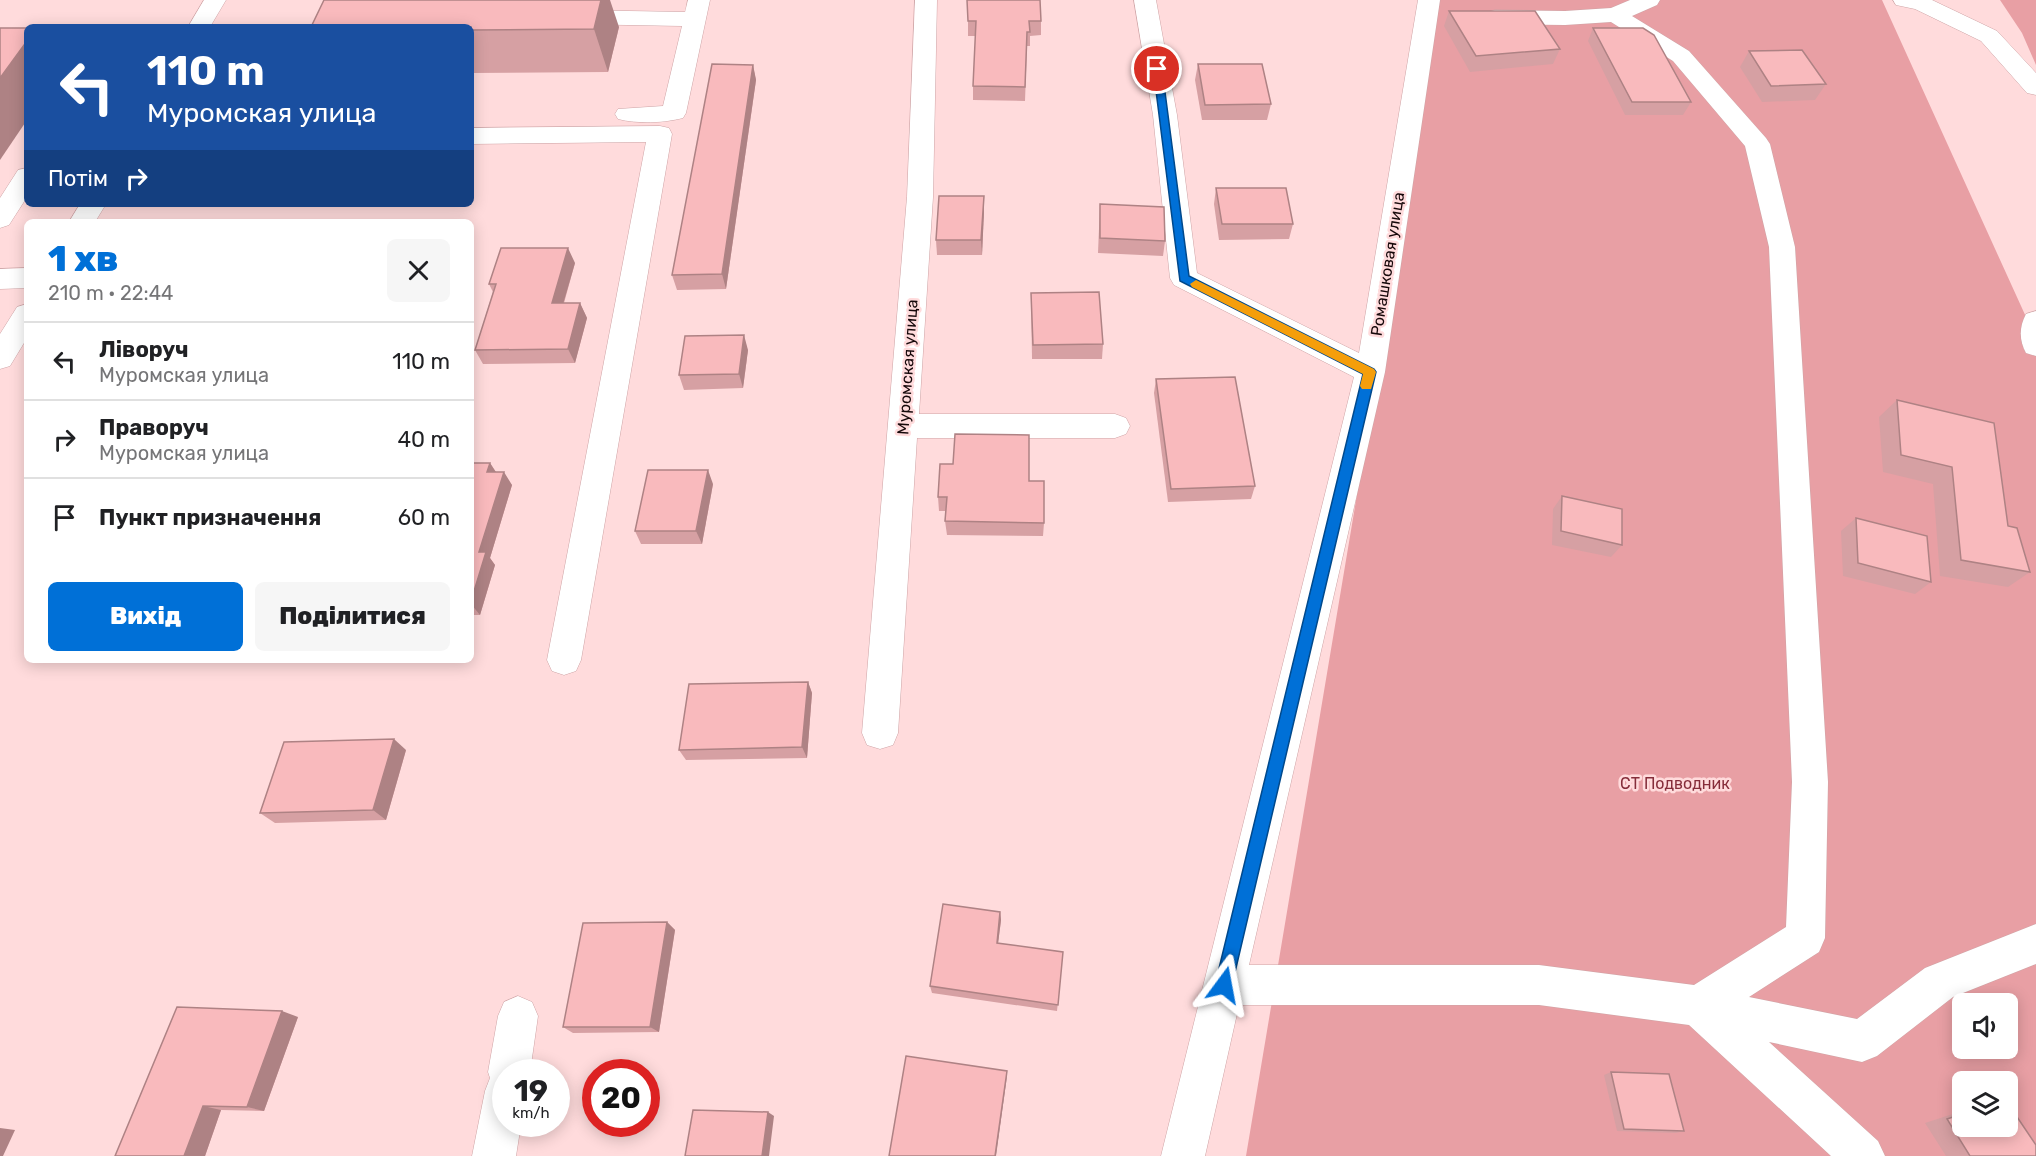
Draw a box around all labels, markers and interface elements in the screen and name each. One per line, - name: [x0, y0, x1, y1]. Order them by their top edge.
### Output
- pin: [1131, 43, 1182, 94]
- text: 110 m: [147, 46, 265, 96]
- icon: left: [48, 48, 126, 126]
- icon: arrive: [1140, 52, 1173, 85]
- text: Муромская улица: [147, 97, 377, 129]
- icon: right: [120, 162, 153, 195]
- text: Потім: [48, 165, 108, 192]
- street label: Ромашковая улица: [1367, 191, 1408, 337]
- text: 1 хв: [48, 237, 119, 280]
- button: close: [387, 239, 450, 302]
- text: 210 m · 22:44: [48, 281, 174, 305]
- street label: Муромская улица: [893, 299, 922, 436]
- text: Ліворуч: [99, 336, 189, 363]
- icon: left: [48, 345, 81, 378]
- text: 110 m: [392, 348, 450, 375]
- text: Муромская улица: [99, 363, 269, 387]
- text: Праворуч: [99, 414, 209, 441]
- icon: right: [48, 423, 81, 456]
- text: 40 m: [397, 426, 450, 453]
- text: Муромская улица: [99, 441, 269, 465]
- icon: arrive: [48, 501, 81, 534]
- text: Пункт призначення: [99, 504, 321, 531]
- text: 60 m: [398, 504, 450, 531]
- button: Вихід: [48, 582, 243, 651]
- button: Поділитися: [255, 582, 450, 651]
- park label: СТ Подводник: [1620, 774, 1730, 793]
- position arrow: [1192, 953, 1256, 1017]
- map controls: [1952, 993, 2018, 1137]
- button: sound: [1952, 993, 2018, 1059]
- speed limit sign: 20: [582, 1059, 660, 1137]
- button: layers: [1952, 1071, 2018, 1137]
- text: 19: [514, 1073, 548, 1109]
- text: km/h: [512, 1104, 550, 1122]

